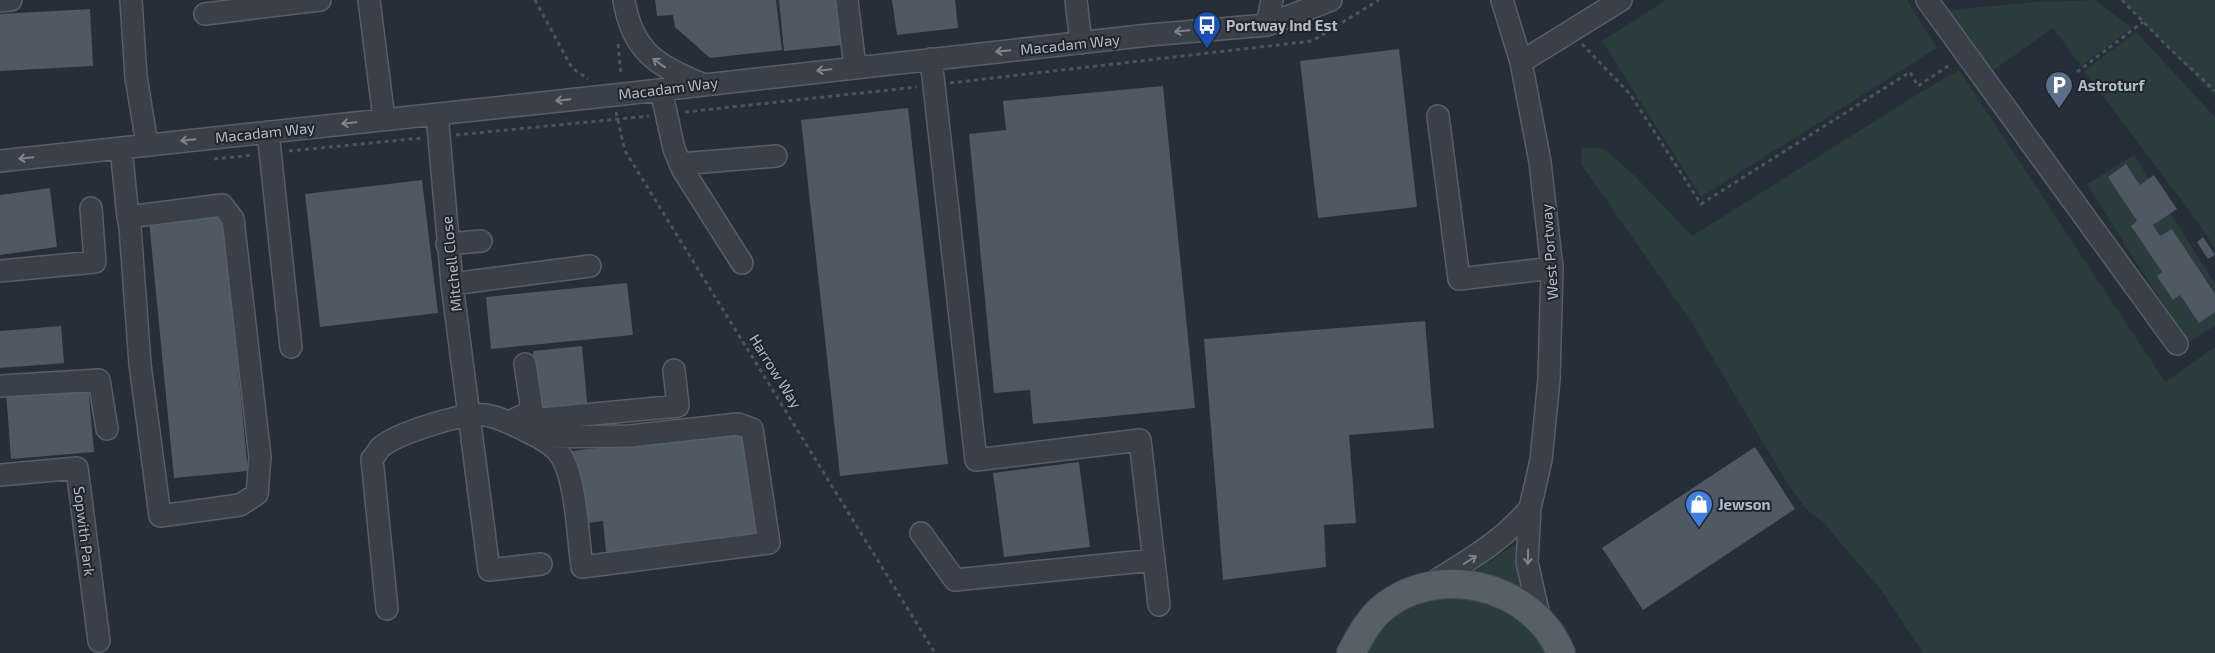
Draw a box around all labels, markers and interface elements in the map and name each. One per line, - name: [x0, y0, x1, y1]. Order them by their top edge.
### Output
- bus stop icon: Portway Ind Est: [1192, 10, 1222, 49]
- place label: Portway Ind Est: [1226, 16, 1338, 35]
- one-way arrow: [1174, 27, 1190, 36]
- street label: Macadam Way: [1019, 30, 1121, 58]
- one-way arrow: [996, 46, 1012, 56]
- one-way arrow: [652, 58, 666, 68]
- one-way arrow: [817, 65, 833, 75]
- parking icon: Astroturf: [2044, 70, 2074, 109]
- street label: Macadam Way: [617, 73, 719, 103]
- place label: Astroturf: [2078, 76, 2145, 94]
- one-way arrow: [556, 95, 572, 105]
- street label: Macadam Way: [214, 118, 316, 146]
- one-way arrow: [342, 118, 358, 128]
- one-way arrow: [180, 135, 196, 145]
- one-way arrow: [19, 153, 35, 163]
- street label: West Portway: [1537, 203, 1561, 301]
- street label: Mitchell Close: [437, 215, 465, 313]
- street label: Harrow Way: [746, 331, 806, 411]
- street label: Sopwith Park: [71, 485, 99, 577]
- shop icon: Jewson: [1684, 489, 1714, 528]
- place label: Jewson: [1718, 495, 1771, 513]
- one-way arrow: [1523, 548, 1533, 564]
- one-way arrow: [1463, 554, 1477, 564]

